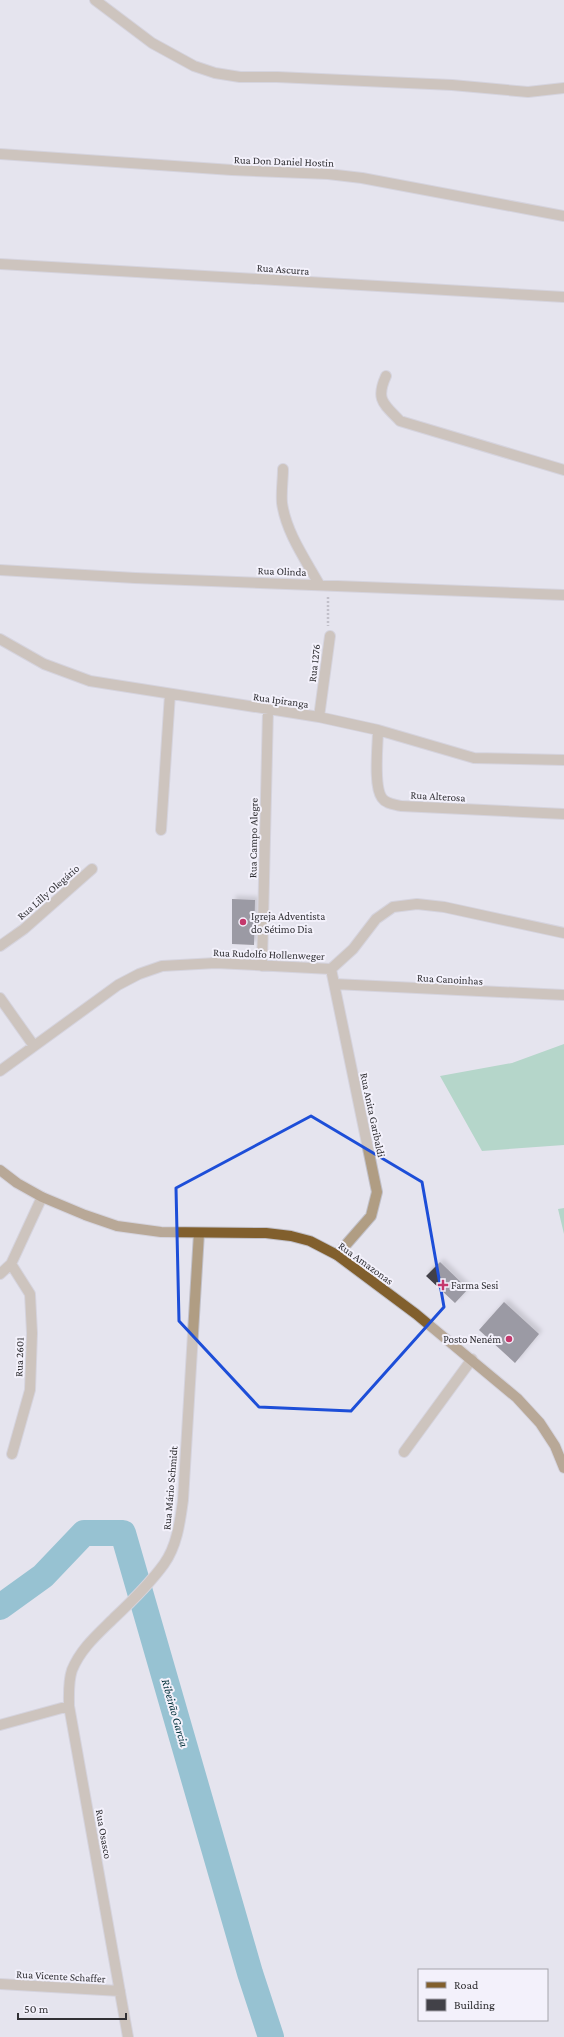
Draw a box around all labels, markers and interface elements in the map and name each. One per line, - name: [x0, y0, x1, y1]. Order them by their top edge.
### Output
- street label: Rua Don Daniel Hostin: [234, 153, 334, 169]
- street label: Rua Ascurra: [256, 261, 310, 277]
- street label: Rua Olinda: [257, 564, 307, 578]
- street label: Rua 1276: [306, 643, 322, 683]
- street label: Rua Ipiranga: [252, 690, 310, 711]
- street label: Rua Alterosa: [410, 789, 466, 803]
- street label: Rua Campo Alegre: [246, 798, 261, 878]
- street label: Rua Lilly Olegário: [15, 862, 82, 923]
- place label: Igreja Adventista do Sétimo Dia: [251, 910, 325, 935]
- marker: Igreja Adventista do Sétimo Dia: [238, 917, 248, 927]
- street label: Rua Rudolfo Hollenweger: [213, 946, 325, 963]
- street label: Rua Canoinhas: [417, 971, 483, 987]
- street label: Rua Anita Garibaldi: [358, 1072, 388, 1158]
- street label: Rua Amazonas: [336, 1239, 396, 1287]
- place label: Farma Sesi: [451, 1279, 498, 1291]
- marker: Farma Sesi: [438, 1280, 448, 1290]
- place label: Posto Neném: [443, 1333, 501, 1345]
- marker: Posto Neném: [504, 1334, 514, 1344]
- street label: Rua 2601: [12, 1337, 26, 1377]
- street label: Rua Mário Schmidt: [160, 1445, 180, 1530]
- water label: Ribeirão Garcia: [159, 1677, 192, 1749]
- street label: Rua Osasco: [94, 1808, 114, 1860]
- street label: Rua Vicente Schaffer: [16, 1968, 106, 1984]
- legend: [418, 1969, 548, 2021]
- text: Road: [454, 1978, 479, 1992]
- scale bar: [18, 1995, 126, 2021]
- text: Building: [454, 1998, 495, 2012]
- text: 50 m: [24, 2002, 49, 2016]

